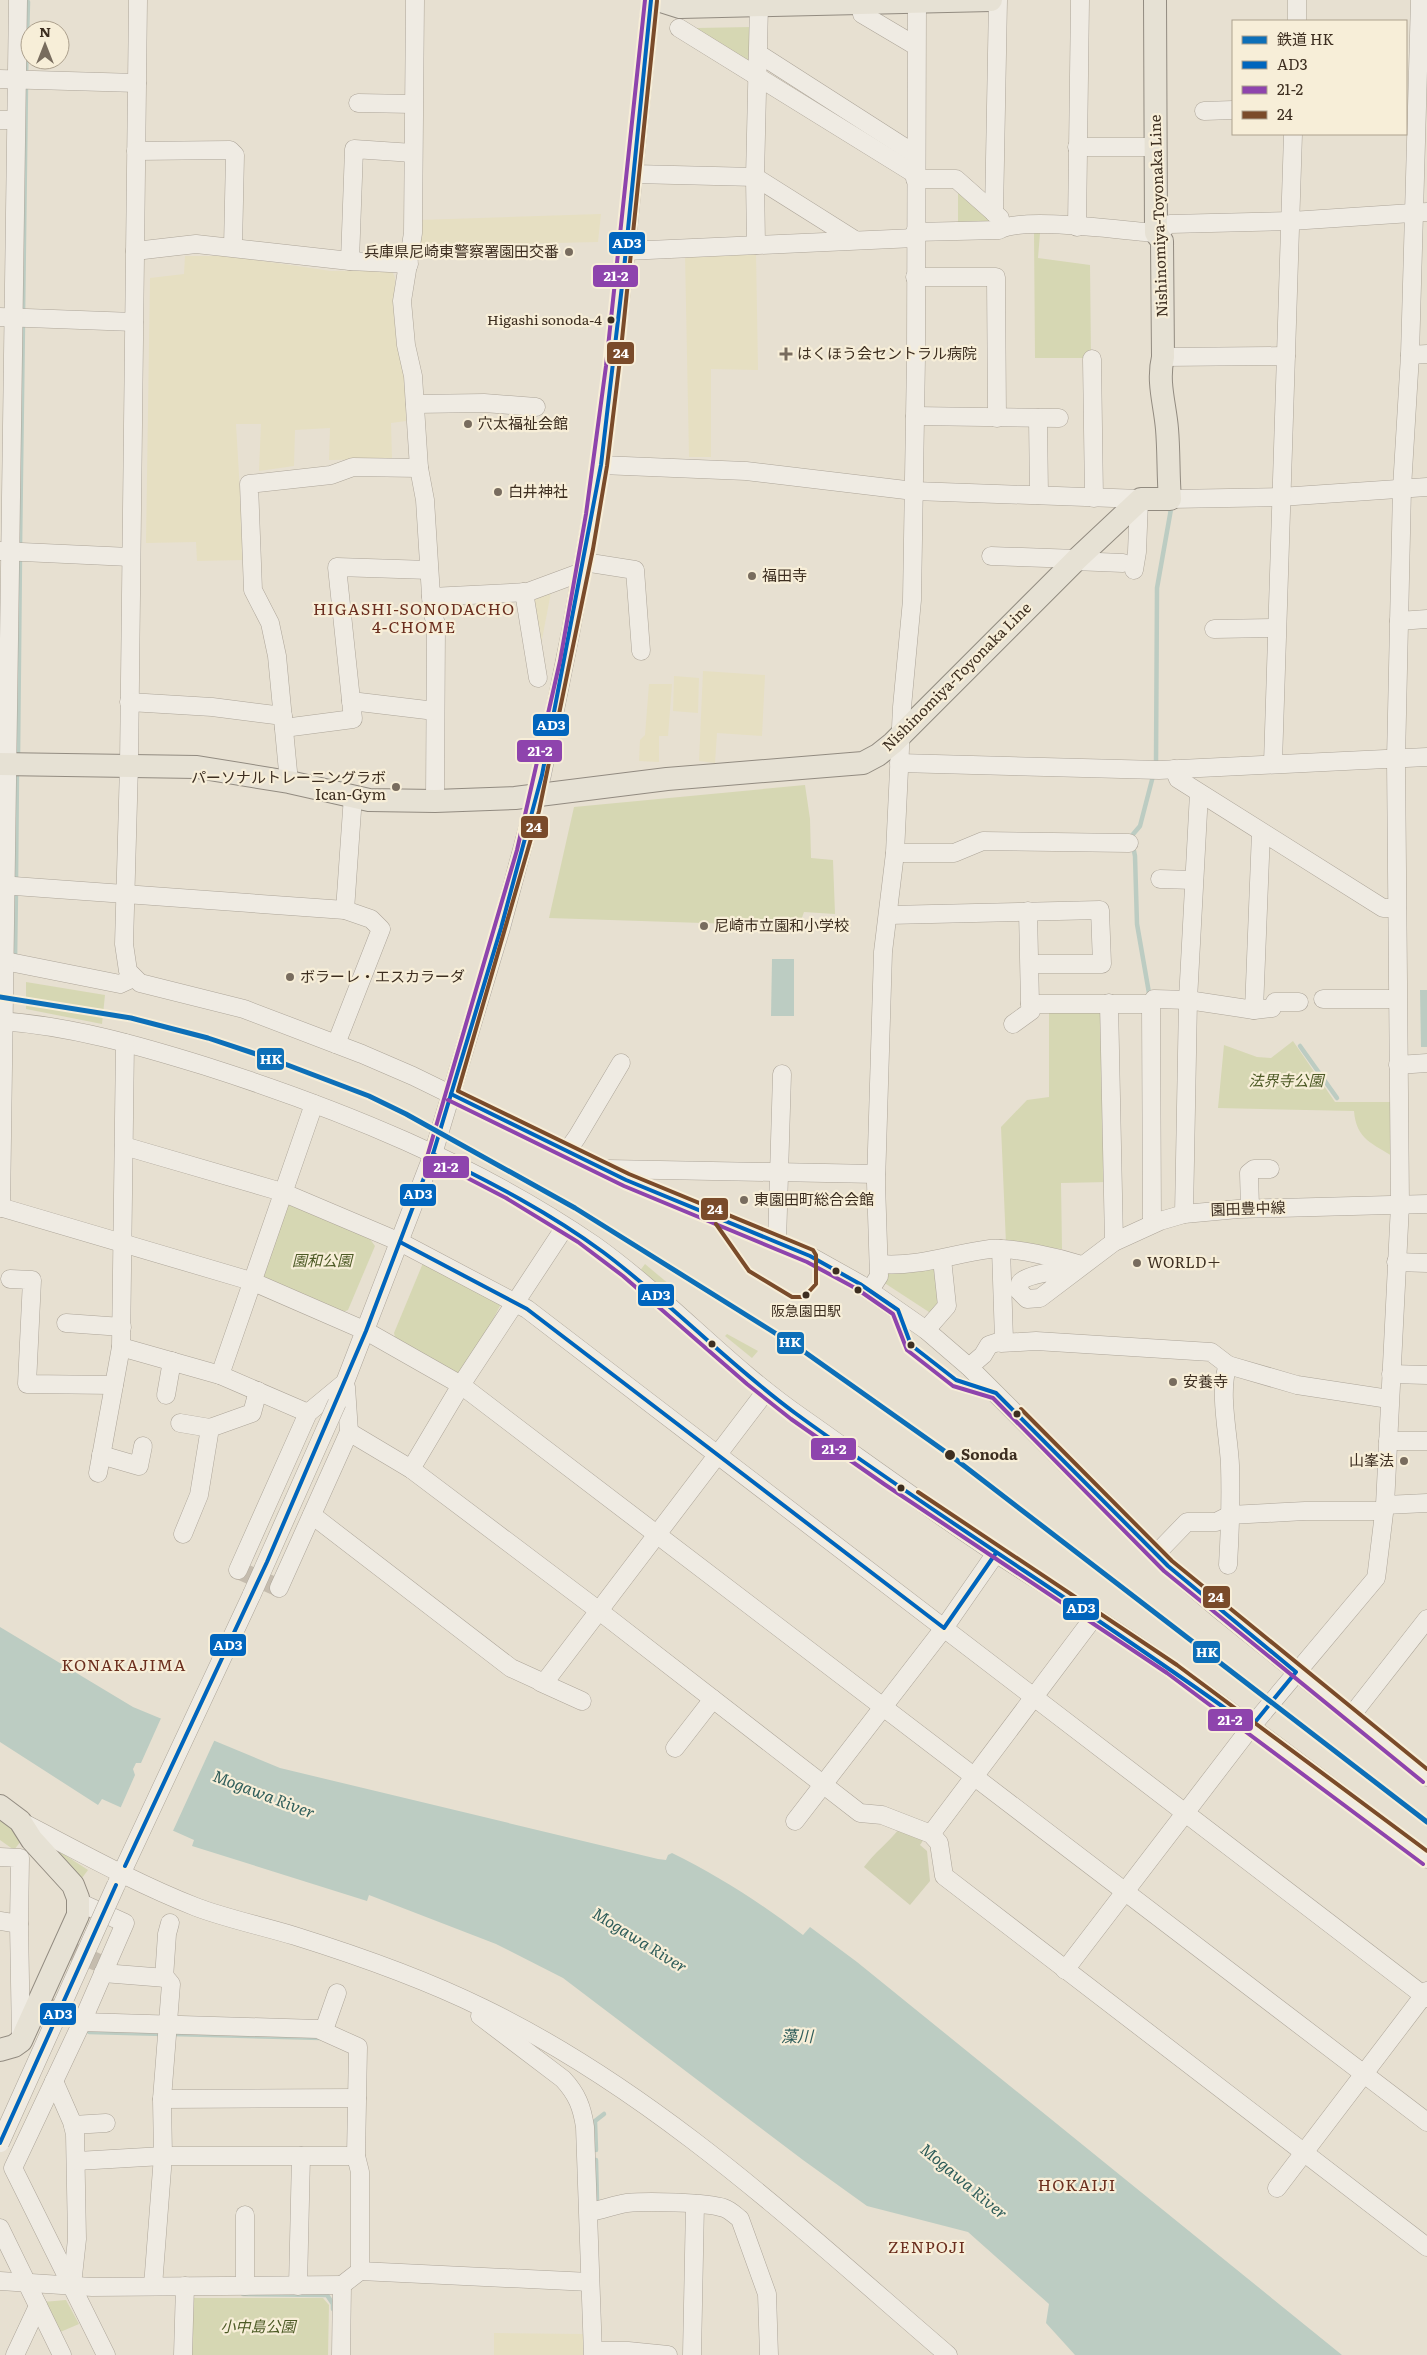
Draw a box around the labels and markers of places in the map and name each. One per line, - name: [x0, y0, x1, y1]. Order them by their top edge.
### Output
- place label: 兵庫県尼崎東警察署園田交番: [364, 239, 559, 262]
- marker: 兵庫県尼崎東警察署園田交番: [563, 246, 575, 258]
- place label: Higashi sonoda-4: [487, 309, 602, 329]
- marker: Higashi sonoda-4: [606, 315, 616, 325]
- place label: はくほう会セントラル病院: [797, 341, 977, 364]
- marker: はくほう会セントラル病院: [779, 347, 793, 361]
- place label: 穴太福祉会館: [478, 411, 568, 434]
- marker: 穴太福祉会館: [462, 418, 474, 430]
- place label: 白井神社: [508, 479, 568, 502]
- marker: 白井神社: [492, 486, 504, 498]
- place label: 福田寺: [762, 563, 807, 586]
- marker: 福田寺: [746, 570, 758, 582]
- place label: パーソナルトレーニングラボ Ican-Gym: [191, 765, 386, 805]
- marker: パーソナルトレーニングラボ Ican-Gym: [390, 781, 402, 793]
- place label: 尼崎市立園和小学校: [714, 913, 849, 936]
- marker: 尼崎市立園和小学校: [698, 920, 710, 932]
- place label: ボラーレ・エスカラーダ: [300, 964, 465, 987]
- marker: ボラーレ・エスカラーダ: [284, 971, 296, 983]
- place label: 東園田町総合会館: [754, 1187, 874, 1210]
- marker: 東園田町総合会館: [738, 1194, 750, 1206]
- place label: WORLD＋: [1147, 1250, 1221, 1273]
- marker: WORLD＋: [1131, 1257, 1143, 1269]
- unlabelled marker: [831, 1266, 841, 1276]
- unlabelled marker: [853, 1285, 863, 1295]
- marker: 阪急園田駅: [801, 1290, 811, 1300]
- place label: 阪急園田駅: [771, 1300, 841, 1320]
- unlabelled marker: [707, 1339, 717, 1349]
- unlabelled marker: [906, 1340, 916, 1350]
- place label: 安養寺: [1183, 1369, 1228, 1392]
- marker: 安養寺: [1167, 1376, 1179, 1388]
- unlabelled marker: [1012, 1409, 1022, 1419]
- place label: Sonoda: [961, 1442, 1018, 1465]
- marker: Sonoda: [943, 1448, 957, 1462]
- place label: 山峯法: [1349, 1448, 1394, 1471]
- marker: 山峯法: [1398, 1455, 1410, 1467]
- unlabelled marker: [896, 1483, 906, 1493]

